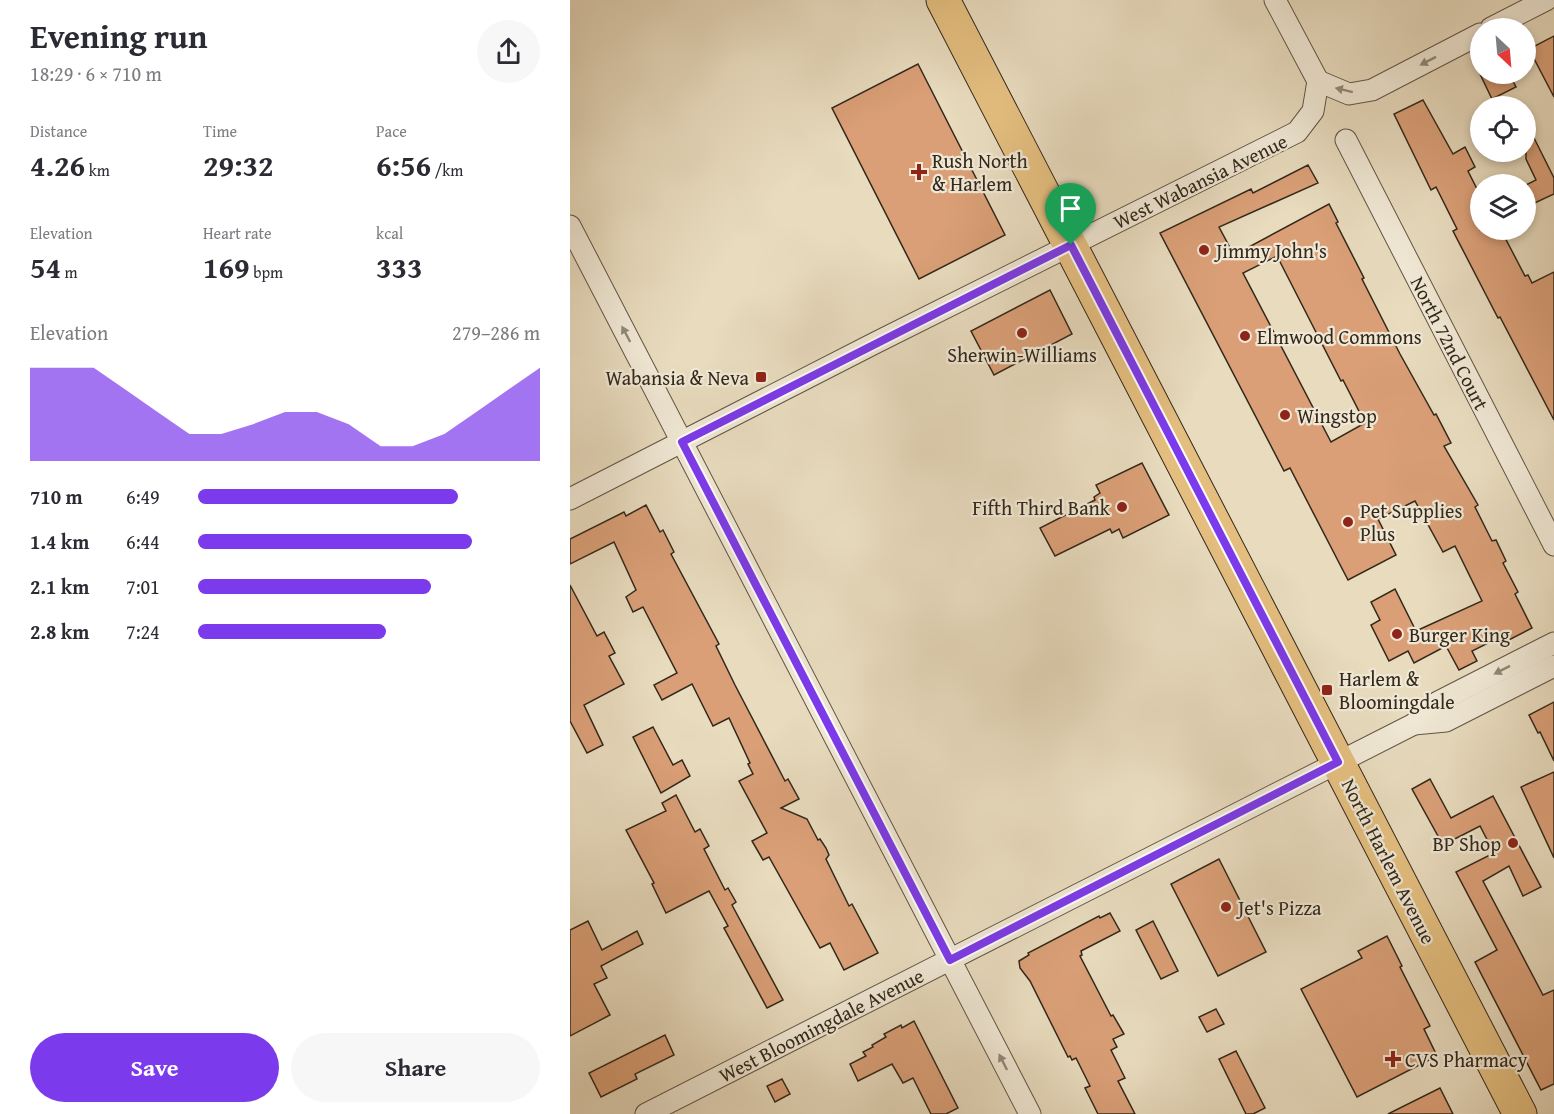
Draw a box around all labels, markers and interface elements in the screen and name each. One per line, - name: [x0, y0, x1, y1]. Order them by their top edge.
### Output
- text: Evening run: [30, 12, 207, 60]
- north arrow: [1470, 18, 1536, 84]
- map controls: [1470, 18, 1536, 240]
- button: share: [477, 20, 540, 83]
- one-way arrow: [1420, 56, 1437, 65]
- text: 18:29 · 6 × 710 m: [30, 59, 162, 88]
- one-way arrow: [1335, 85, 1353, 95]
- button: locate: [1470, 96, 1536, 162]
- text: Distance: [30, 119, 87, 143]
- text: Time: [203, 119, 237, 143]
- text: Pace: [376, 119, 407, 143]
- street label: West Wabansia Avenue: [1108, 126, 1292, 236]
- text: 4.26: [30, 143, 85, 187]
- text: 29:32: [203, 143, 274, 187]
- text: 6:56: [376, 143, 431, 187]
- place label: Rush North & Harlem: [932, 146, 1028, 198]
- text: km: [85, 158, 110, 182]
- text: /km: [431, 158, 463, 182]
- marker: Rush North & Harlem: [910, 163, 928, 181]
- button: layers: [1470, 174, 1536, 240]
- pin: [1045, 183, 1096, 245]
- icon: arrive: [1054, 192, 1087, 225]
- text: Elevation: [30, 221, 93, 245]
- text: Heart rate: [203, 221, 272, 245]
- text: kcal: [376, 221, 403, 245]
- place label: Jimmy John's: [1213, 236, 1327, 265]
- marker: Jimmy John's: [1197, 243, 1211, 257]
- text: 54: [30, 245, 61, 289]
- text: 169: [203, 245, 250, 289]
- text: 333: [376, 245, 423, 289]
- text: m: [61, 260, 78, 284]
- text: bpm: [250, 260, 283, 284]
- street label: North 72nd Court: [1404, 271, 1496, 415]
- text: Elevation: [30, 318, 108, 347]
- text: 279–286 m: [452, 318, 540, 347]
- place label: Elmwood Commons: [1257, 322, 1422, 351]
- one-way arrow: [621, 326, 631, 343]
- marker: Sherwin-Williams: [1015, 326, 1029, 340]
- marker: Elmwood Commons: [1238, 329, 1252, 343]
- place label: Sherwin-Williams: [947, 340, 1097, 369]
- place label: Wabansia & Neva: [605, 363, 750, 392]
- marker: Wabansia & Neva: [754, 370, 768, 384]
- place label: Wingstop: [1297, 401, 1377, 430]
- marker: Wingstop: [1278, 408, 1292, 422]
- text: 710 m: [30, 482, 83, 511]
- text: 6:49: [126, 482, 160, 511]
- place label: Fifth Third Bank: [972, 493, 1111, 522]
- place label: Pet Supplies Plus: [1360, 496, 1462, 548]
- marker: Fifth Third Bank: [1115, 500, 1129, 514]
- marker: Pet Supplies Plus: [1341, 515, 1355, 529]
- text: 1.4 km: [30, 527, 89, 556]
- text: 6:44: [126, 527, 160, 556]
- text: 2.1 km: [30, 572, 89, 601]
- text: 7:01: [126, 572, 160, 601]
- text: 2.8 km: [30, 617, 89, 646]
- text: 7:24: [126, 617, 160, 646]
- place label: Burger King: [1409, 620, 1510, 649]
- marker: Burger King: [1390, 627, 1404, 641]
- place label: Harlem & Bloomingdale: [1339, 664, 1455, 716]
- one-way arrow: [1493, 665, 1510, 674]
- marker: Harlem & Bloomingdale: [1320, 683, 1334, 697]
- street label: North Harlem Avenue: [1335, 773, 1443, 949]
- place label: BP Shop: [1433, 829, 1501, 858]
- marker: BP Shop: [1506, 836, 1520, 850]
- place label: Jet's Pizza: [1235, 893, 1322, 922]
- marker: Jet's Pizza: [1219, 900, 1233, 914]
- street label: West Bloomingdale Avenue: [714, 961, 928, 1089]
- button: Save: [30, 1033, 279, 1102]
- button: Share: [291, 1033, 540, 1102]
- place label: CVS Pharmacy: [1405, 1045, 1527, 1074]
- marker: CVS Pharmacy: [1386, 1052, 1400, 1066]
- one-way arrow: [998, 1053, 1008, 1070]

